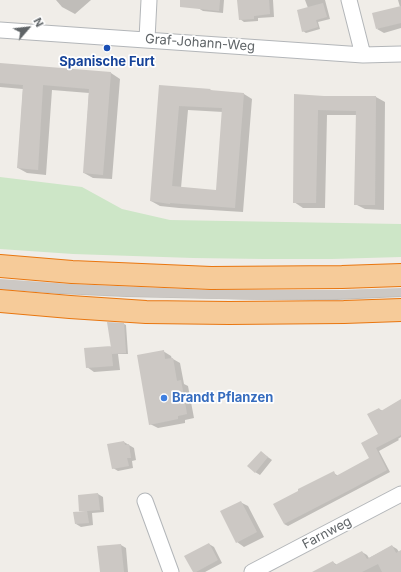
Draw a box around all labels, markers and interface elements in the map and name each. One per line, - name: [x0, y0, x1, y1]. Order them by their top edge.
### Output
- north arrow: [8, 8, 48, 48]
- text: N: [30, 15, 47, 29]
- street label: Graf-Johann-Weg: [144, 31, 256, 55]
- marker: Spanische Furt: [102, 43, 112, 53]
- place label: Spanische Furt: [59, 54, 155, 70]
- place label: Brandt Pflanzen: [172, 390, 273, 406]
- marker: Brandt Pflanzen: [159, 393, 169, 403]
- street label: Farnweg: [300, 514, 354, 552]

